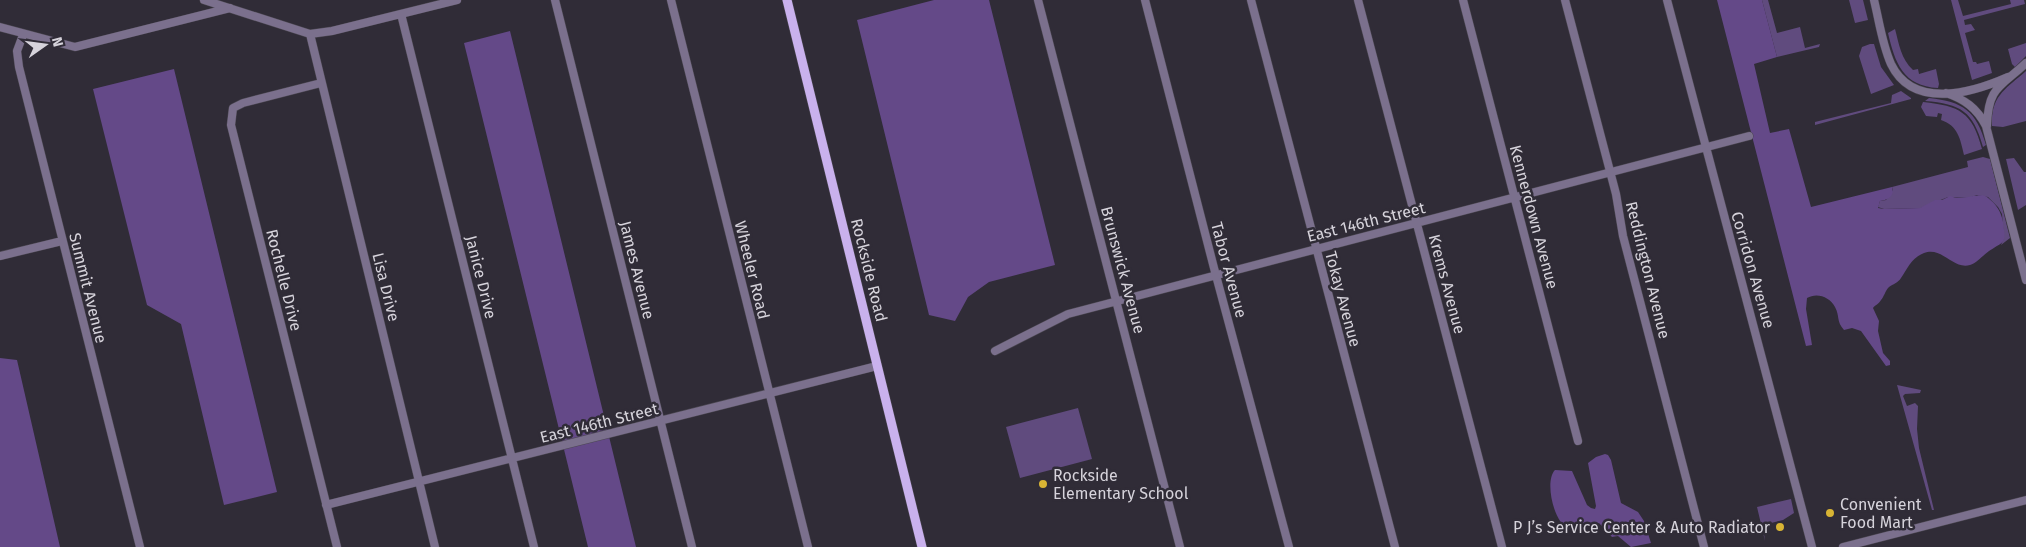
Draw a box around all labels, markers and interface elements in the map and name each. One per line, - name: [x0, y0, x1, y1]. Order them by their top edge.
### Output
- north arrow: [20, 20, 70, 70]
- text: N: [48, 35, 67, 49]
- street label: Kennerdown Avenue: [1506, 143, 1562, 291]
- street label: East 146th Street: [1305, 198, 1427, 246]
- street label: Reddington Avenue: [1622, 199, 1674, 341]
- street label: Brunswick Avenue: [1097, 204, 1149, 336]
- street label: Corridon Avenue: [1727, 209, 1779, 331]
- street label: Rockside Road: [847, 216, 891, 324]
- street label: James Avenue: [616, 219, 658, 321]
- street label: Wheeler Road: [731, 219, 773, 321]
- street label: Tabor Avenue: [1207, 220, 1251, 320]
- street label: Rochelle Drive: [262, 227, 306, 333]
- street label: Summit Avenue: [65, 231, 111, 345]
- street label: Krems Avenue: [1425, 232, 1469, 336]
- street label: Janice Drive: [461, 233, 501, 321]
- street label: Tokay Avenue: [1321, 249, 1365, 349]
- street label: Lisa Drive: [368, 251, 404, 323]
- street label: East 146th Street: [538, 399, 660, 447]
- place label: Rockside Elementary School: [1053, 466, 1189, 503]
- marker: Rockside Elementary School: [1037, 478, 1049, 490]
- place label: Convenient Food Mart: [1840, 495, 1922, 532]
- marker: Convenient Food Mart: [1824, 507, 1836, 519]
- place label: P J’s Service Center & Auto Radiator: [1513, 518, 1771, 537]
- marker: P J’s Service Center & Auto Radiator: [1774, 521, 1786, 533]

